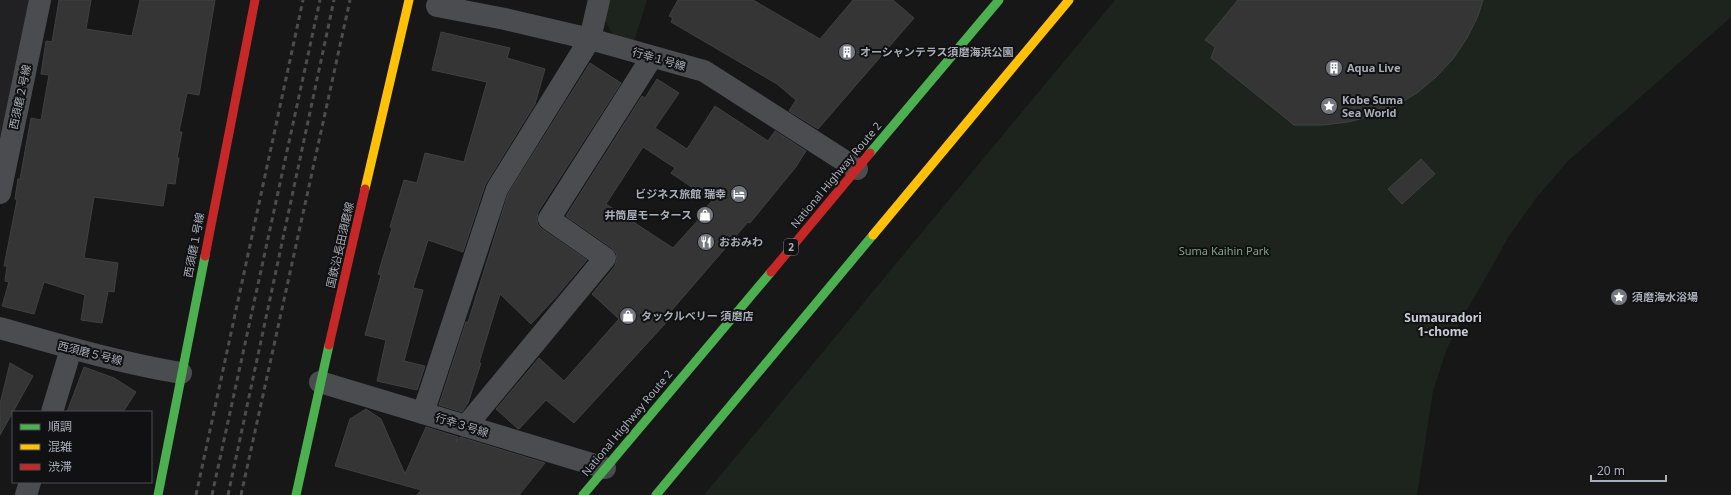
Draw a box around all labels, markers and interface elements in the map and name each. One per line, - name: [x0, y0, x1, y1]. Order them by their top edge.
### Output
- building icon: オーシャンテラス須磨海浜公園: [837, 42, 857, 62]
- street label: 行幸１号線: [631, 44, 688, 73]
- place label: オーシャンテラス須磨海浜公園: [860, 44, 1014, 59]
- building icon: Aqua Live: [1324, 58, 1344, 78]
- place label: Aqua Live: [1347, 60, 1401, 75]
- street label: 西須磨２号線: [5, 63, 34, 131]
- place label: Kobe Suma Sea World: [1342, 92, 1403, 120]
- place icon: Kobe Suma Sea World: [1319, 96, 1339, 116]
- street label: National Highway Route 2: [787, 118, 884, 231]
- hotel icon: ビジネス旅館 瑞幸: [729, 184, 749, 204]
- place label: ビジネス旅館 瑞幸: [635, 186, 726, 201]
- street label: 国鉄沿長田須磨線: [322, 200, 357, 289]
- shop icon: 井筒屋モータース: [695, 205, 715, 225]
- place label: 井筒屋モータース: [605, 207, 692, 222]
- street label: 西須磨１号線: [180, 211, 207, 279]
- restaurant icon: おおみわ: [696, 232, 716, 252]
- place label: おおみわ: [719, 234, 763, 249]
- road number: 2: [784, 239, 798, 255]
- park label: Suma Kaihin Park: [1179, 243, 1269, 258]
- place icon: 須磨海水浴場: [1609, 287, 1629, 307]
- place label: 須磨海水浴場: [1632, 289, 1698, 304]
- shop icon: タックルベリー 須磨店: [618, 306, 638, 326]
- place label: タックルベリー 須磨店: [641, 308, 754, 323]
- district label: Sumauradori 1-chome: [1404, 309, 1482, 340]
- street label: 西須磨５号線: [56, 337, 124, 368]
- street label: National Highway Route 2: [578, 366, 675, 479]
- street label: 行幸３号線: [434, 409, 491, 440]
- legend: [12, 411, 152, 483]
- text: 順調: [48, 418, 72, 435]
- text: 混雑: [48, 438, 72, 455]
- scale bar: [1591, 457, 1666, 483]
- text: 渋滞: [48, 458, 72, 475]
- text: 20 m: [1597, 462, 1625, 479]

